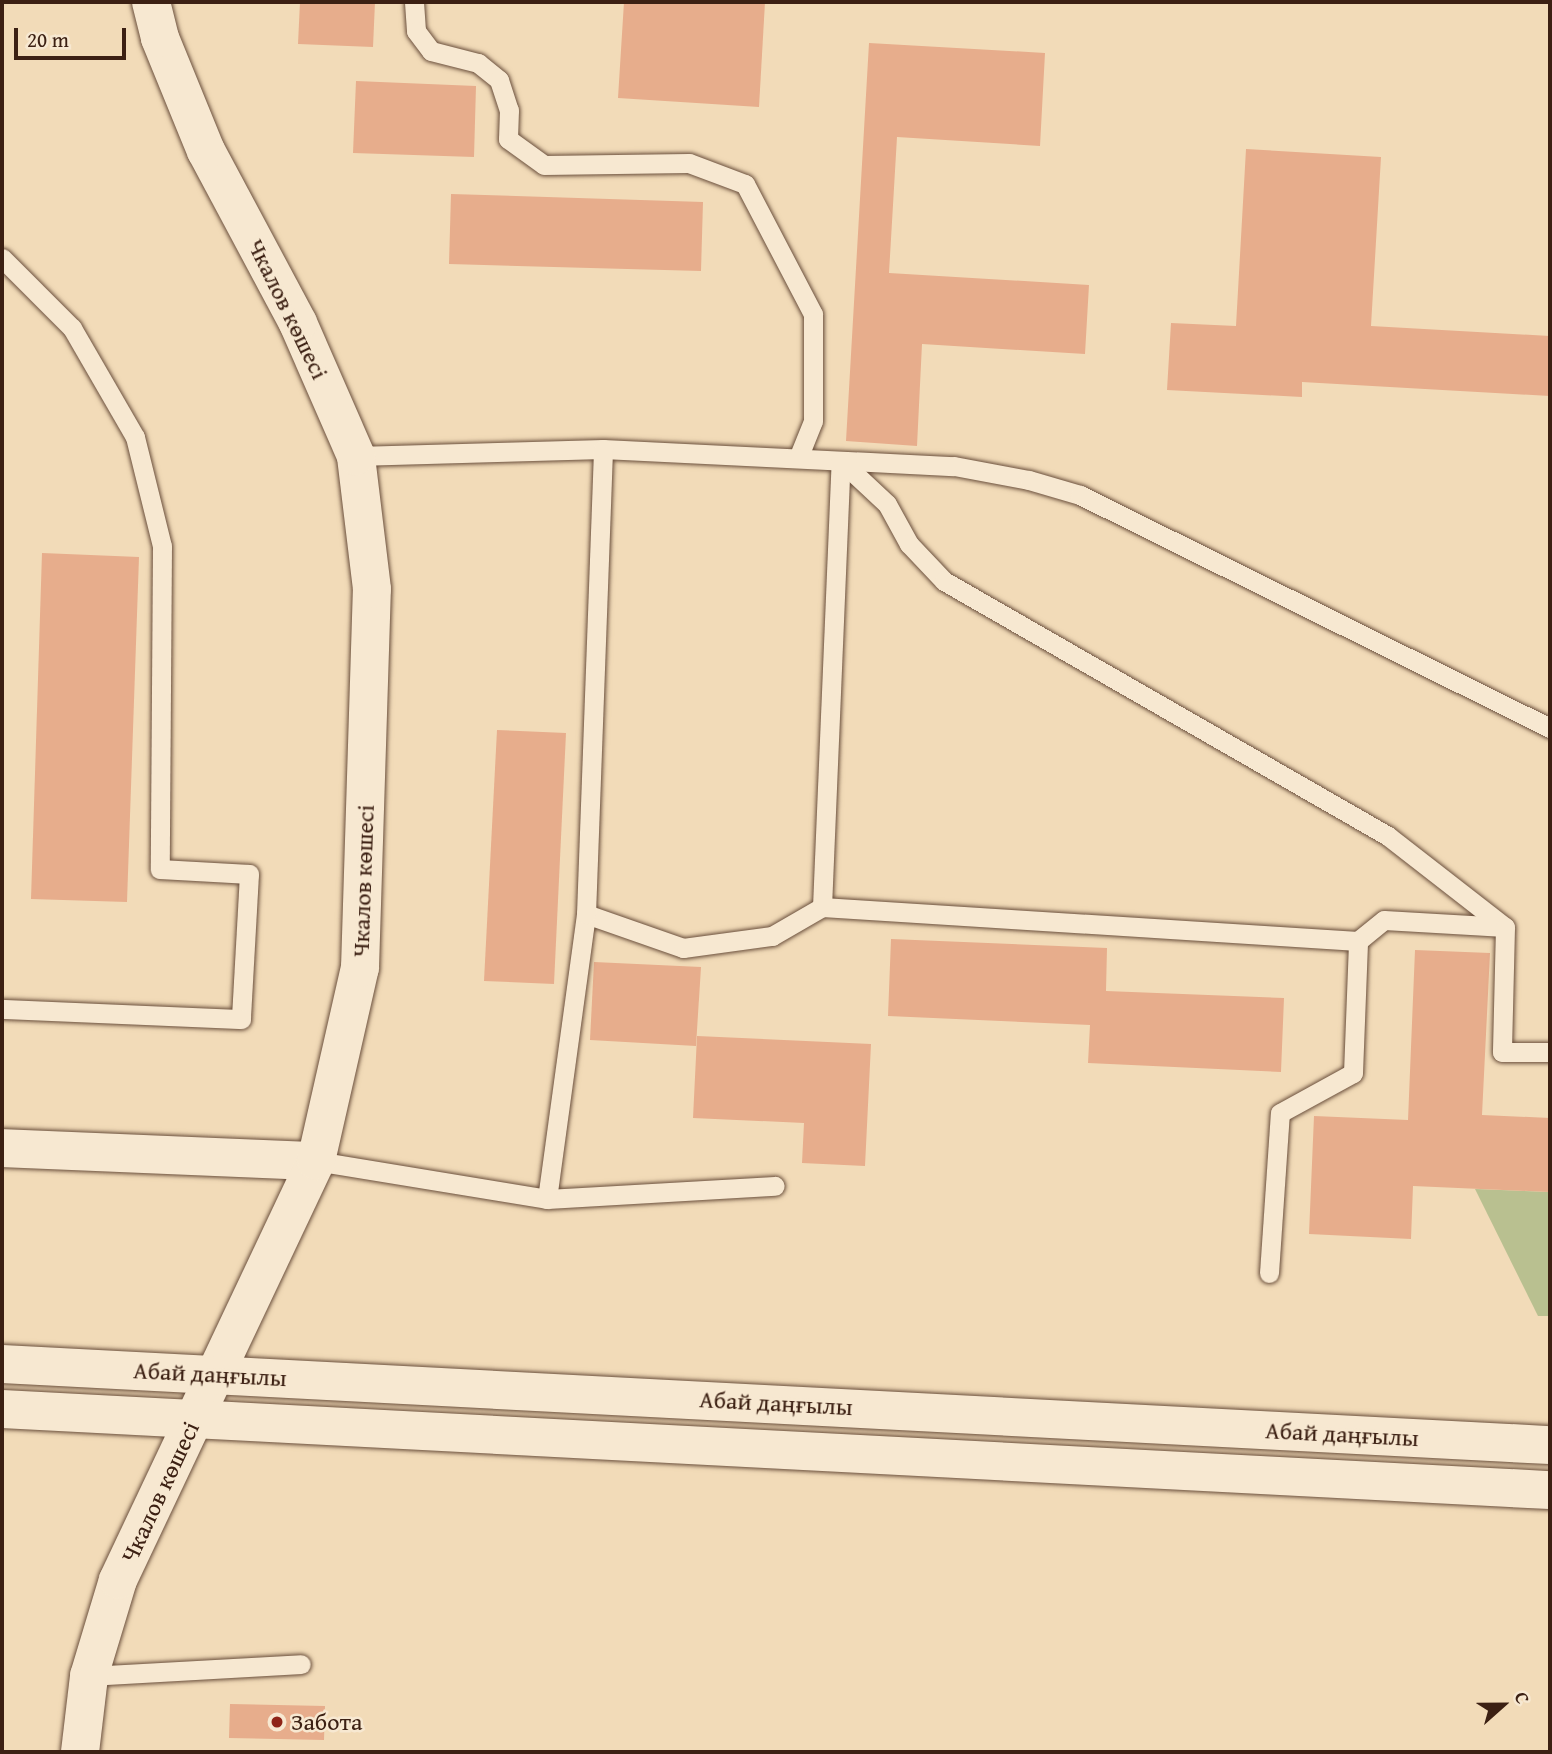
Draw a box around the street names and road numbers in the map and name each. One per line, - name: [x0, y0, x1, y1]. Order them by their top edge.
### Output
- street label: Чкалов көшесі: [242, 234, 334, 384]
- street label: Чкалов көшесі: [346, 804, 380, 958]
- street label: Абай даңғылы: [133, 1356, 287, 1392]
- street label: Абай даңғылы: [699, 1385, 853, 1421]
- street label: Абай даңғылы: [1265, 1416, 1419, 1452]
- street label: Чкалов көшесі: [115, 1417, 205, 1567]

